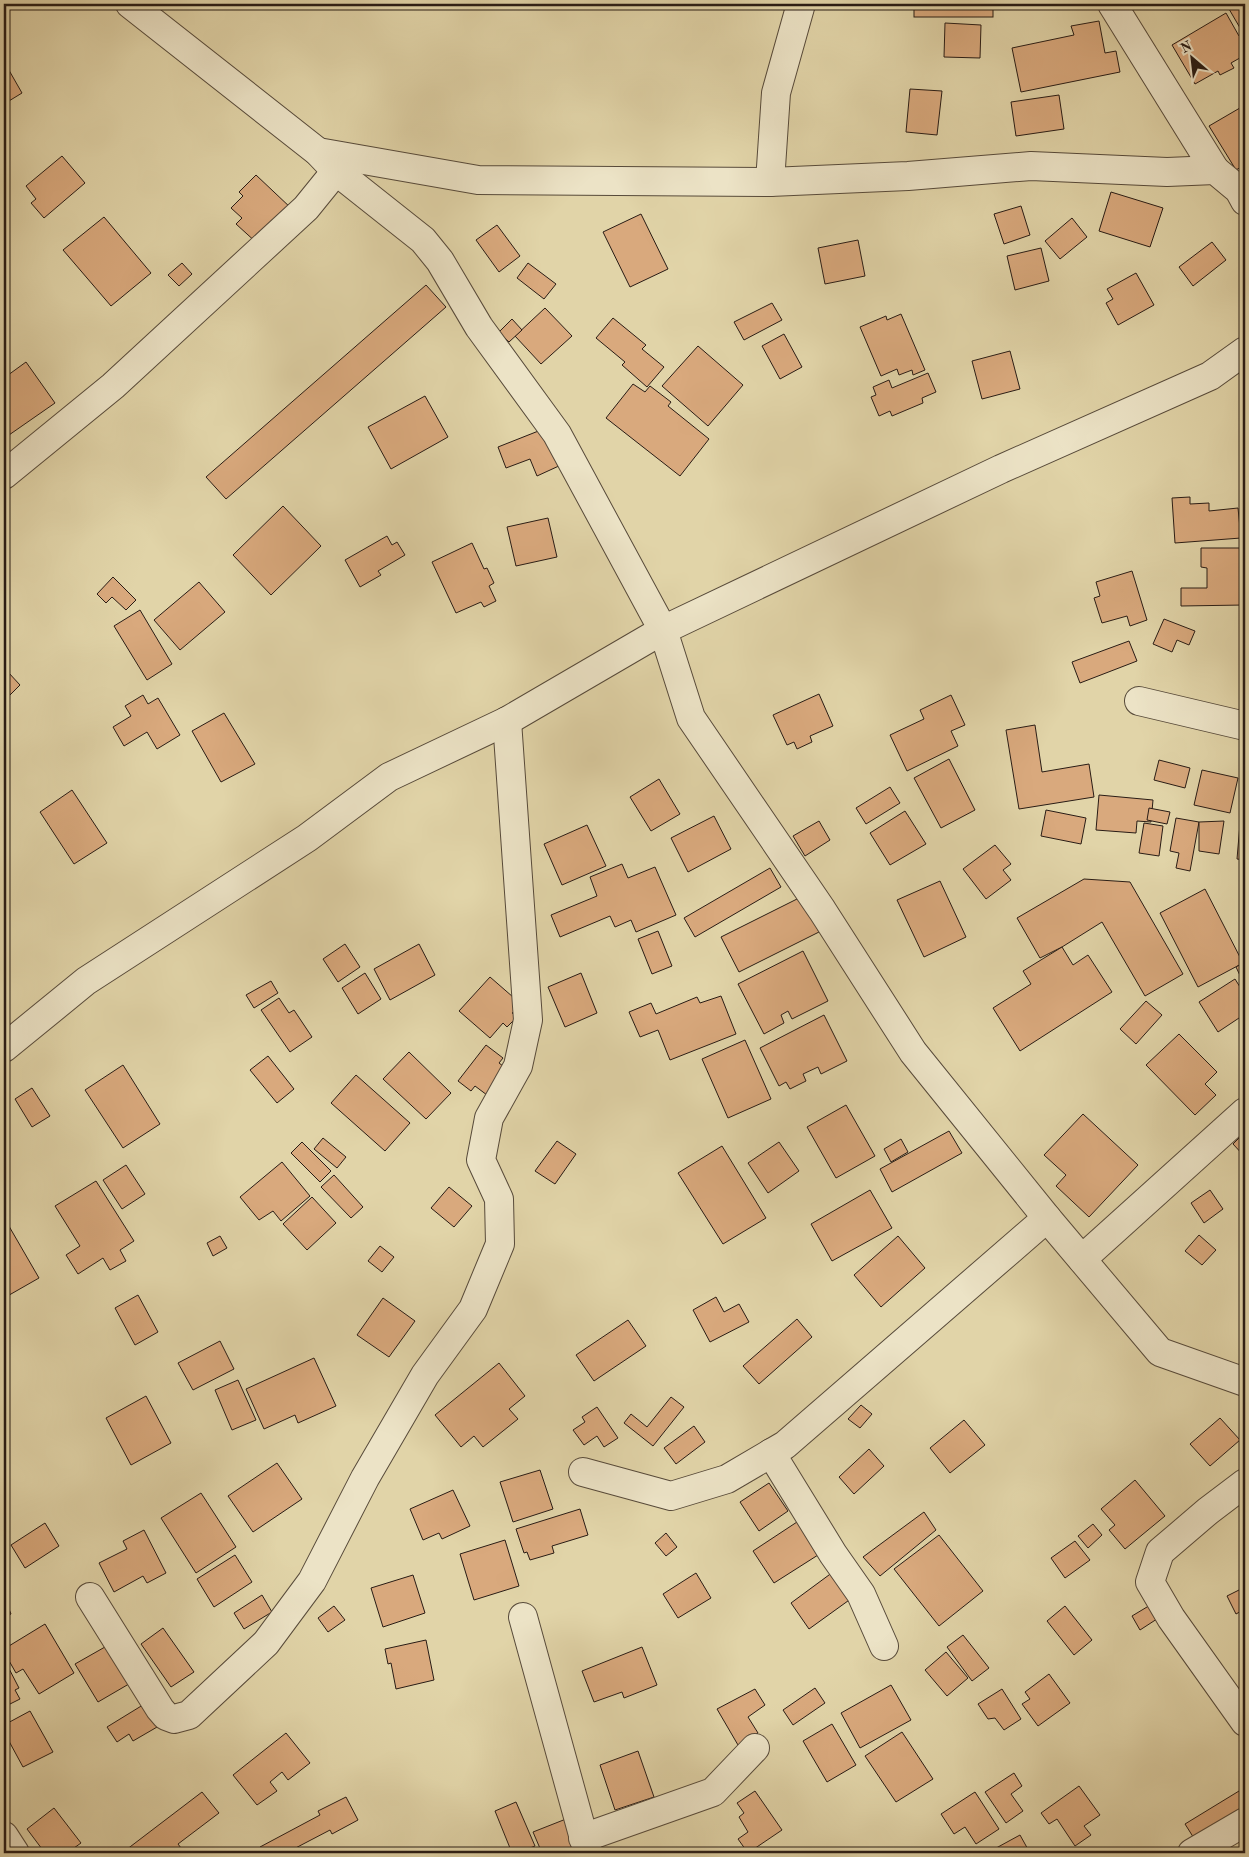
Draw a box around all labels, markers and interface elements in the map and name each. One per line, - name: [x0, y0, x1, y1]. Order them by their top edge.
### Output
- north arrow: [1166, 32, 1216, 82]
- text: N: [1178, 39, 1195, 56]

